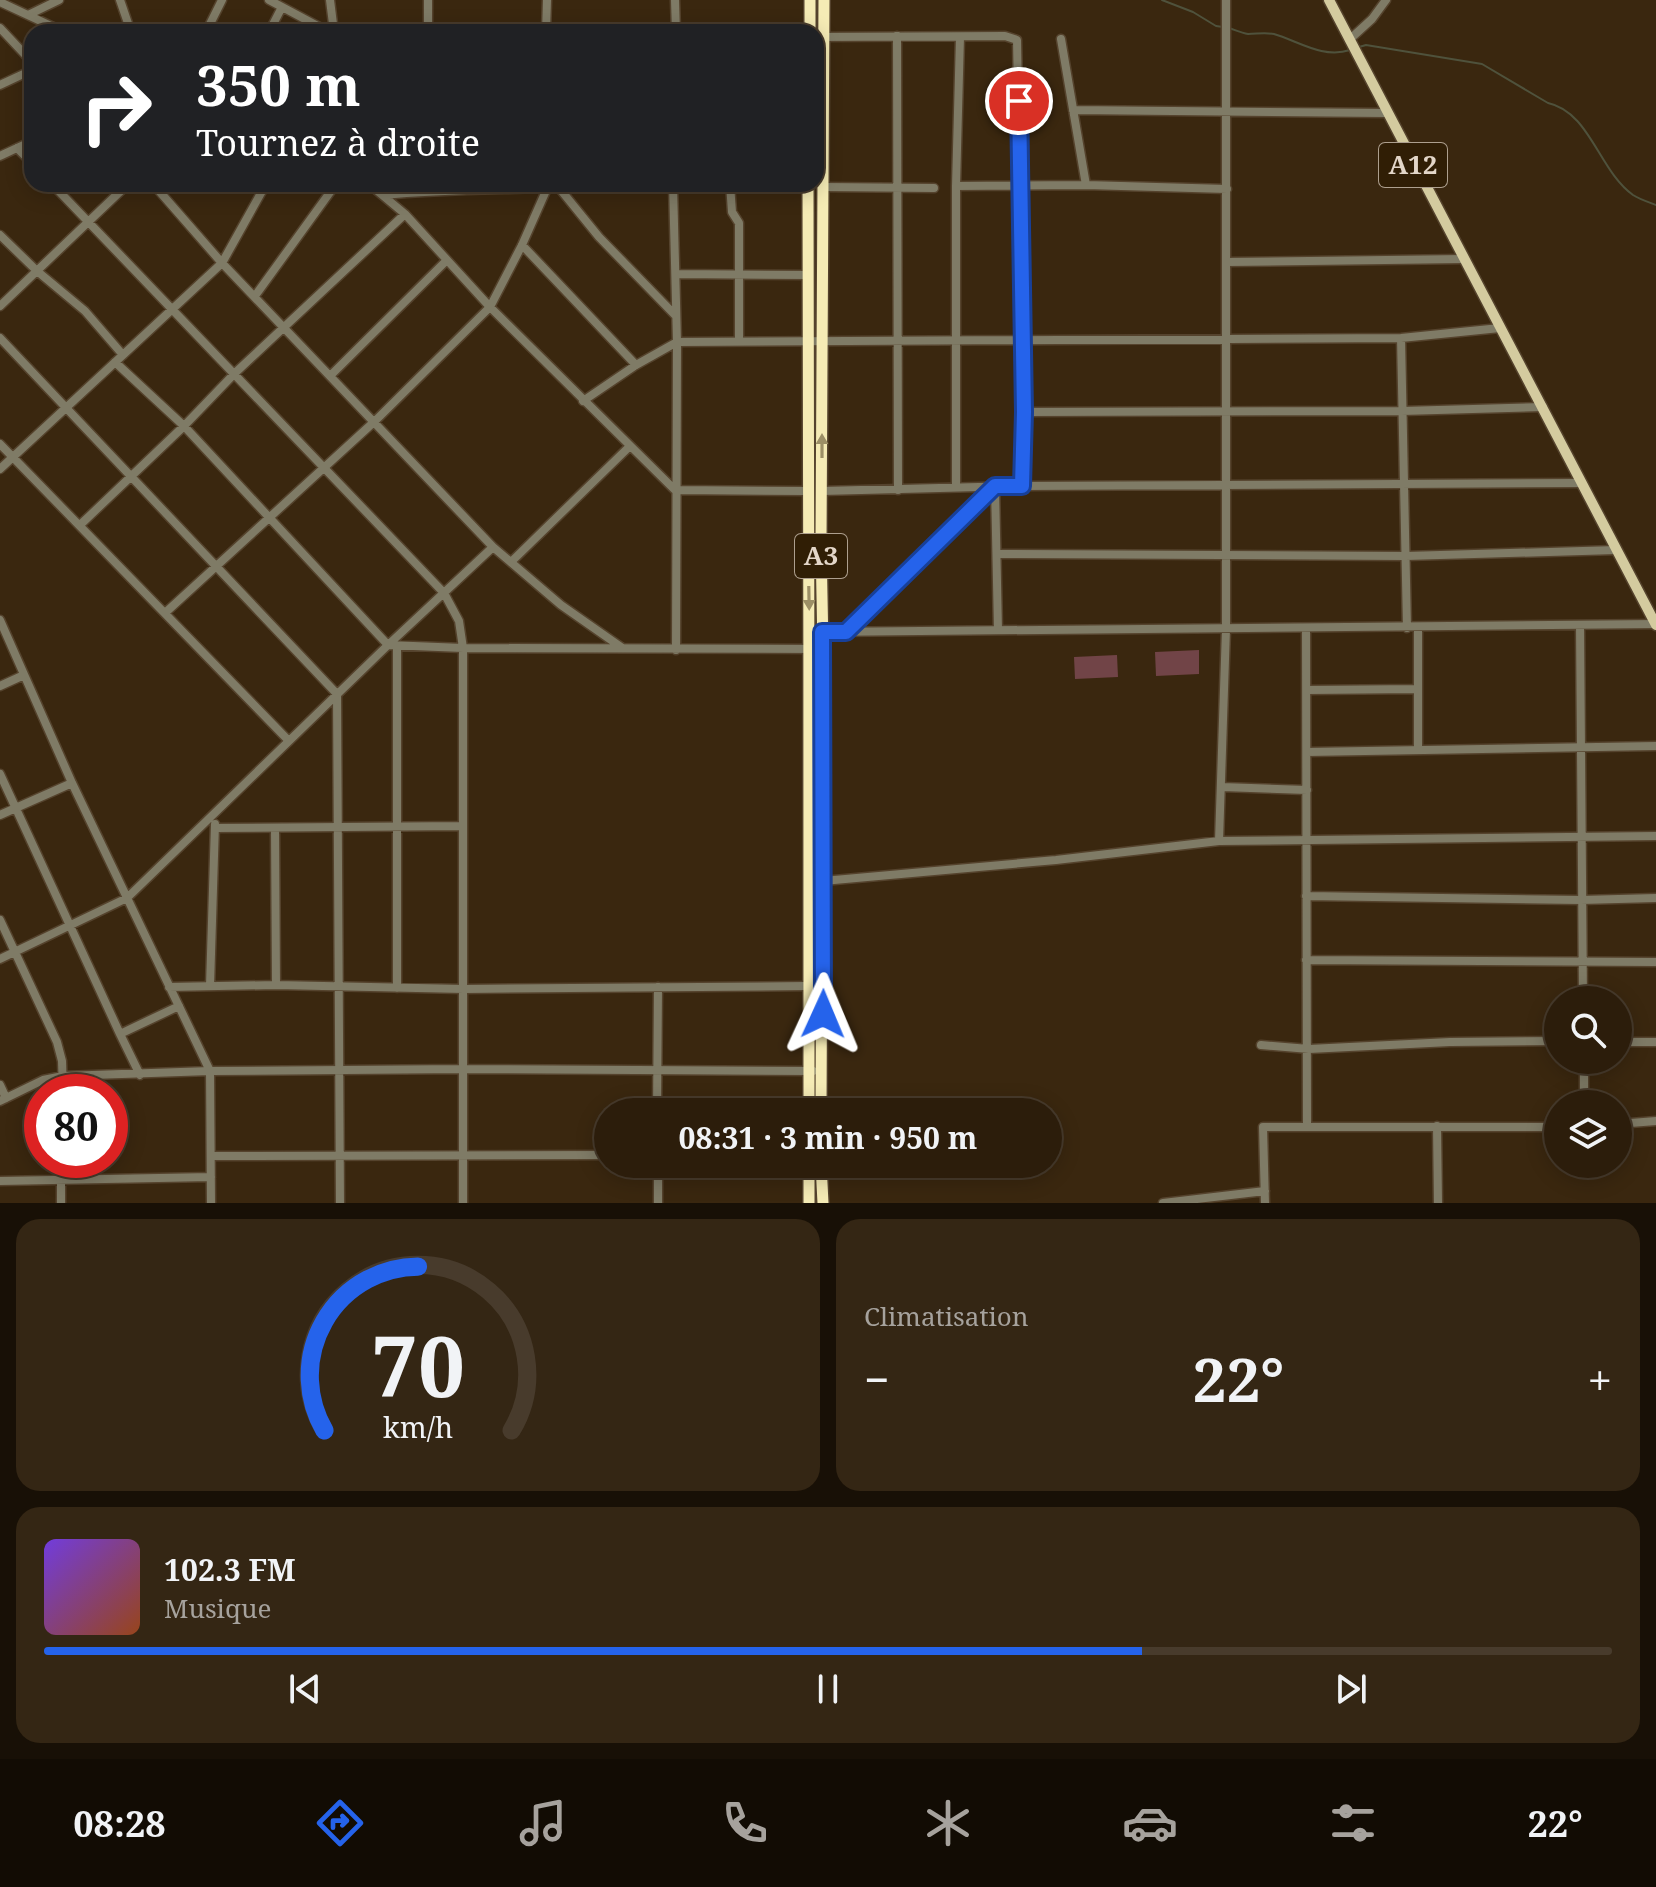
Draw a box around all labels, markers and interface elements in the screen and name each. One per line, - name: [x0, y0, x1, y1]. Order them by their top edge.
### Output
- text: 350 m: [196, 46, 361, 122]
- icon: right: [64, 56, 168, 160]
- pin: [985, 67, 1053, 135]
- icon: arrive: [997, 79, 1041, 123]
- text: Tournez à droite: [196, 118, 480, 167]
- road number: A12: [1379, 143, 1447, 187]
- one-way arrow: [816, 433, 828, 458]
- road number: A3: [795, 534, 847, 578]
- one-way arrow: [803, 586, 815, 611]
- position arrow: [781, 972, 865, 1056]
- map controls: [1544, 986, 1632, 1178]
- button: search: [1544, 986, 1632, 1074]
- speed limit sign: 80: [24, 1074, 128, 1178]
- button: layers: [1544, 1090, 1632, 1178]
- text: 08:31 · 3 min · 950 m: [679, 1117, 977, 1158]
- text: Climatisation: [864, 1298, 1029, 1334]
- text: 70: [371, 1308, 465, 1421]
- text: 22°: [1193, 1338, 1284, 1420]
- text: −: [864, 1349, 889, 1409]
- text: +: [1587, 1349, 1612, 1409]
- text: km/h: [383, 1407, 453, 1446]
- text: 102.3 FM: [164, 1549, 296, 1590]
- text: Musique: [164, 1590, 271, 1626]
- icon: previous: [283, 1667, 327, 1711]
- icon: pause: [806, 1667, 850, 1711]
- icon: next: [1329, 1667, 1373, 1711]
- icon: directions: [312, 1795, 368, 1851]
- icon: music: [515, 1795, 571, 1851]
- icon: phone: [717, 1795, 773, 1851]
- icon: climate: [920, 1795, 976, 1851]
- icon: car: [1122, 1795, 1178, 1851]
- icon: filters: [1325, 1795, 1381, 1851]
- text: 08:28: [73, 1799, 166, 1848]
- text: 22°: [1528, 1799, 1583, 1848]

